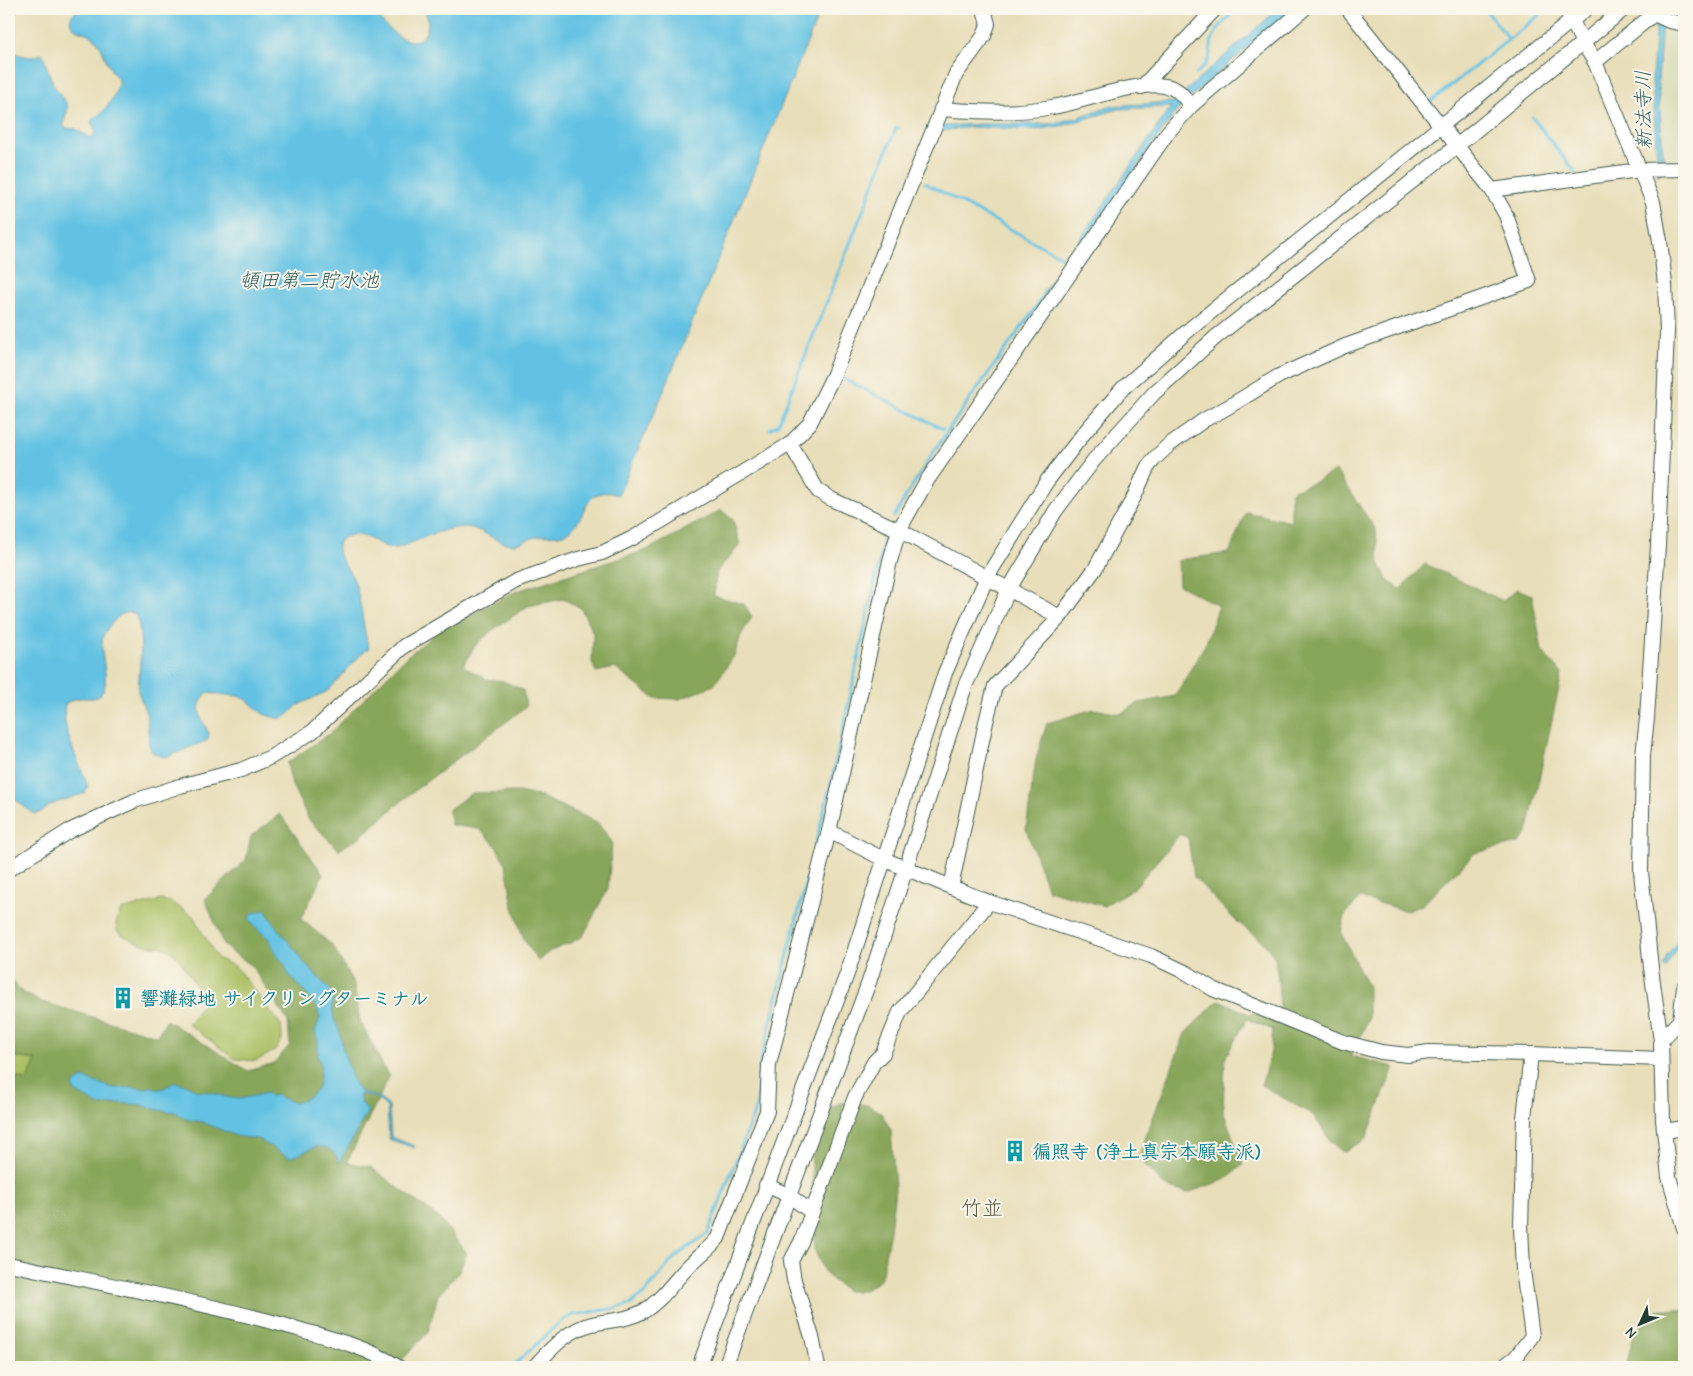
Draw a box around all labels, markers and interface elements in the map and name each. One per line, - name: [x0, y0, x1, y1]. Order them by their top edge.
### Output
- water label: 新法寺川: [1631, 70, 1656, 150]
- water label: 頓田第二貯水池: [239, 269, 380, 292]
- building icon: 響灘緑地 サイクリングターミナル: [110, 985, 136, 1011]
- place label: 響灘緑地 サイクリングターミナル: [140, 988, 429, 1010]
- building icon: 徧照寺 (浄土真宗本願寺派): [1002, 1138, 1028, 1164]
- place label: 徧照寺 (浄土真宗本願寺派): [1032, 1141, 1261, 1163]
- district label: 竹並: [961, 1196, 1003, 1220]
- north arrow: [1616, 1298, 1666, 1348]
- text: N: [1622, 1323, 1640, 1342]

